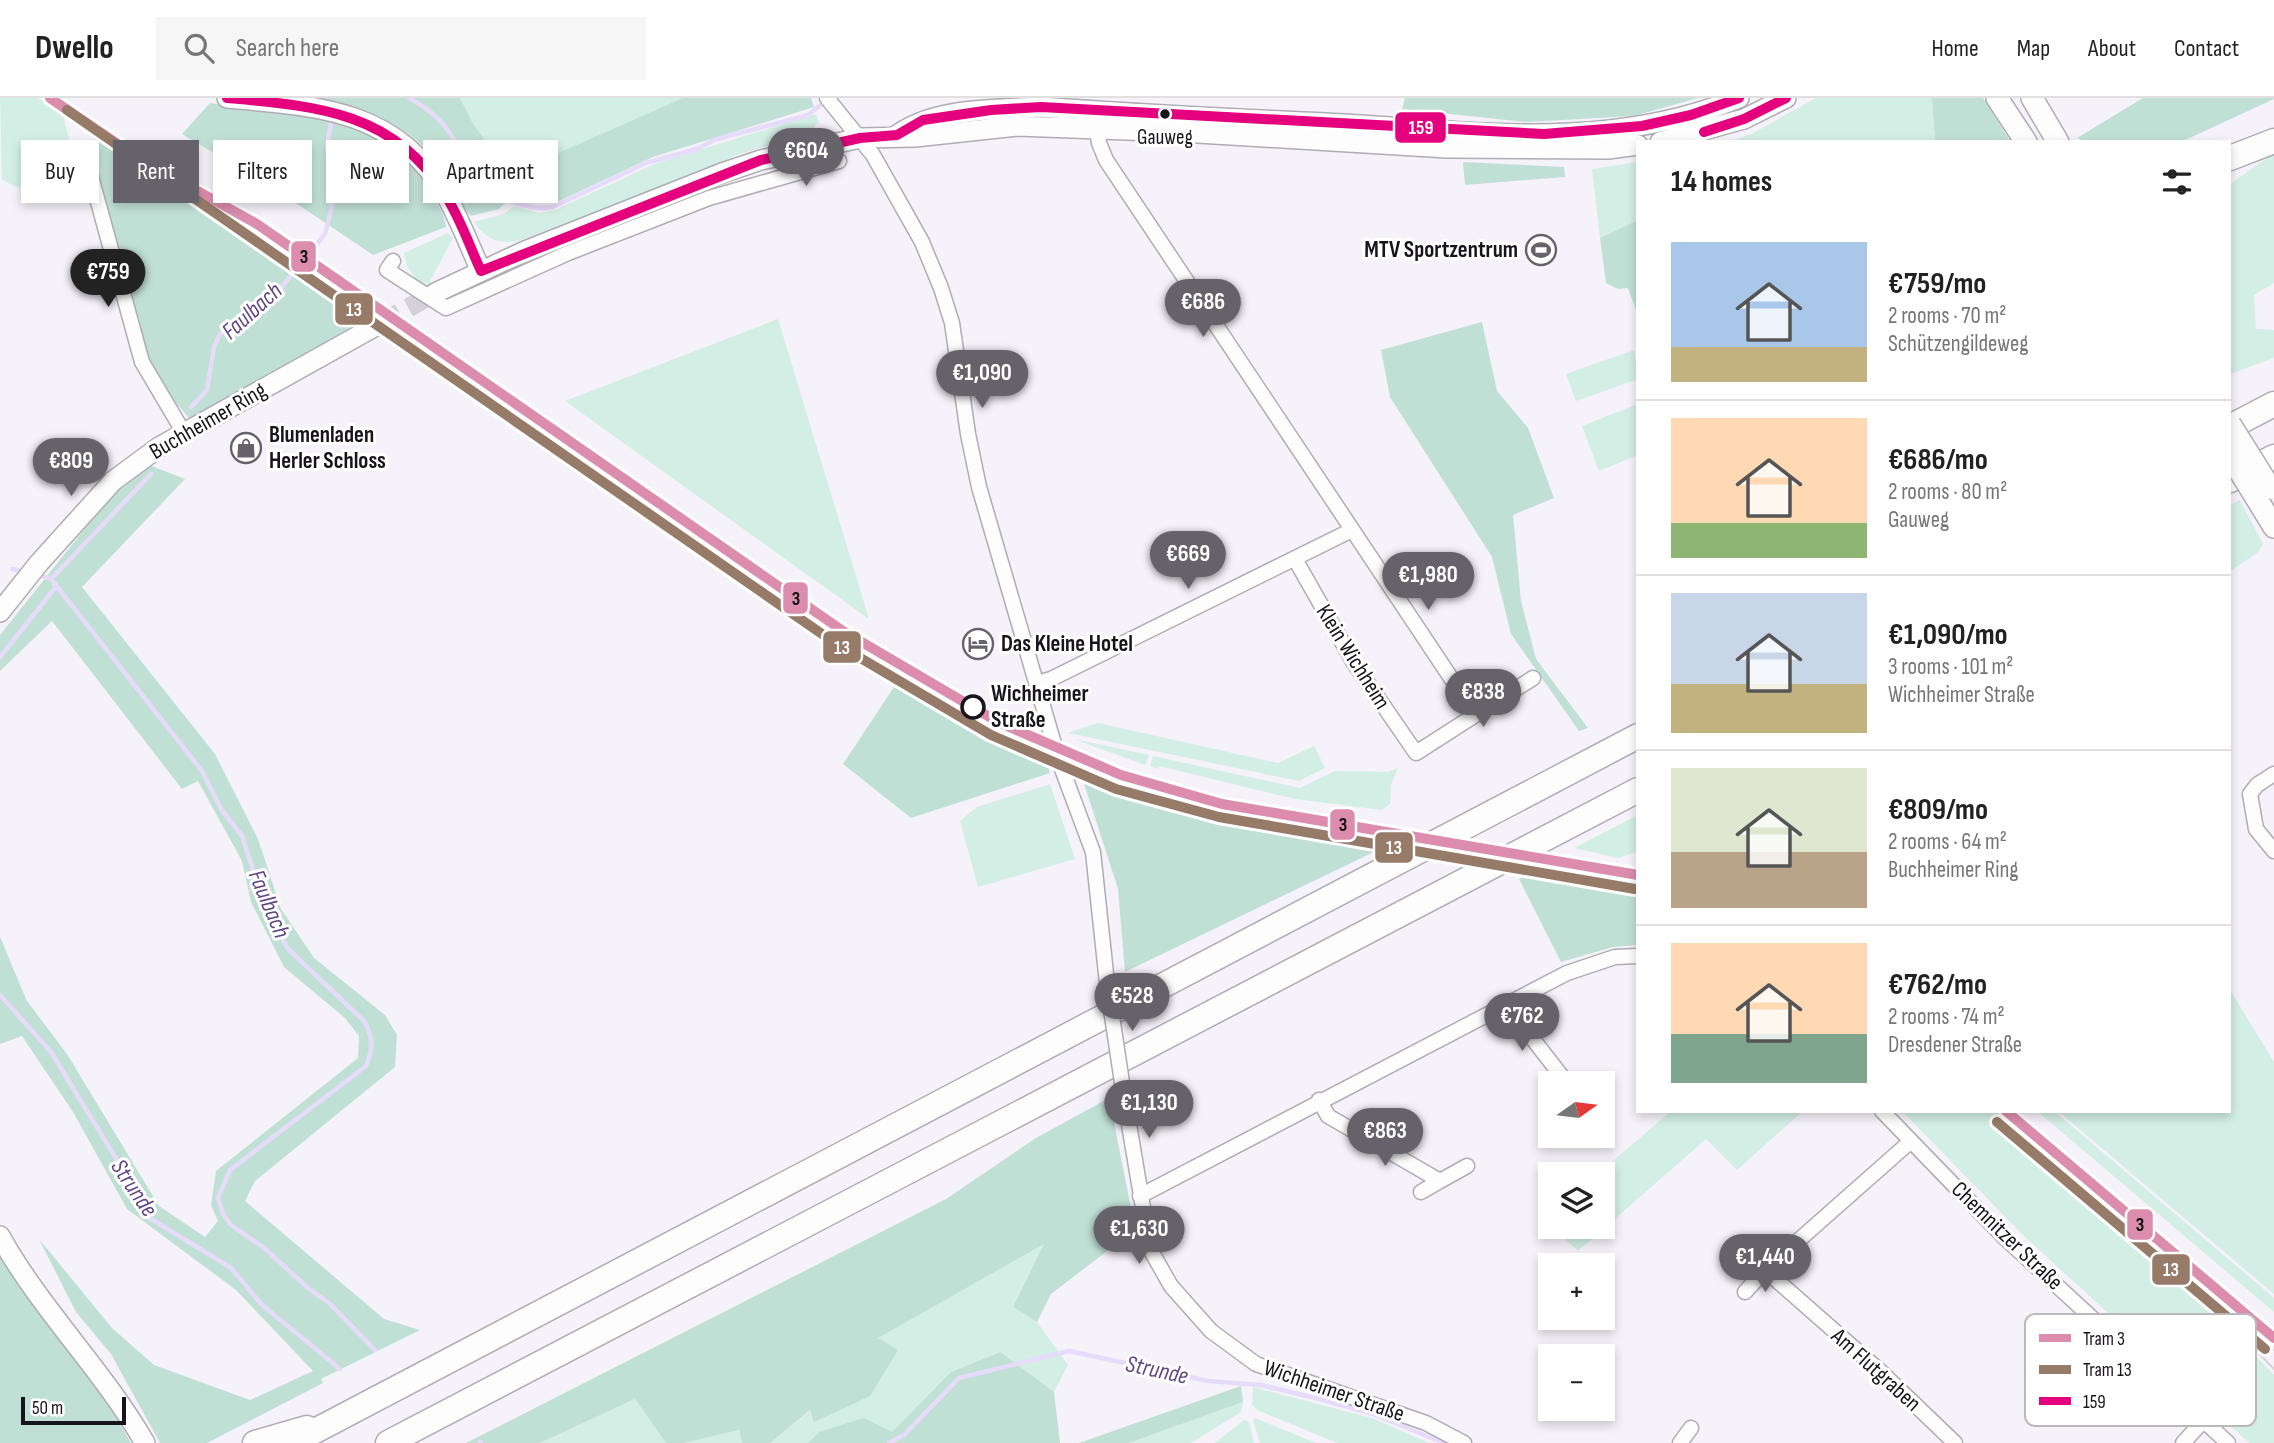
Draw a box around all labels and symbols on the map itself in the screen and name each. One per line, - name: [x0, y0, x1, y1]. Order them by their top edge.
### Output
- marker: Gauweg: [1158, 107, 1172, 121]
- line badge: 159: [1394, 111, 1447, 144]
- text: 159: [1409, 117, 1433, 140]
- place label: Gauweg: [1137, 125, 1193, 150]
- pin: €604: [765, 129, 847, 188]
- sports icon: MTV Sportzentrum: [1524, 233, 1558, 267]
- place label: MTV Sportzentrum: [1364, 236, 1518, 264]
- line badge: 3: [290, 240, 317, 273]
- text: 3: [300, 246, 308, 269]
- pin: €759: [67, 250, 149, 309]
- water label: Faulbach: [216, 276, 288, 346]
- pin: €686: [1162, 280, 1244, 339]
- line badge: 13: [334, 292, 374, 326]
- text: 13: [346, 299, 362, 322]
- pin: €1,090: [925, 350, 1039, 410]
- street label: Buchheimer Ring: [145, 376, 271, 466]
- place label: Blumenladen Herler Schloss: [269, 421, 386, 475]
- shop icon: Blumenladen Herler Schloss: [229, 431, 263, 465]
- pin: €809: [30, 438, 112, 498]
- pin: €669: [1147, 532, 1229, 591]
- pin: €1,980: [1371, 552, 1485, 612]
- line badge: 3: [782, 581, 809, 615]
- text: 3: [792, 588, 800, 611]
- street label: Klein Wichheim: [1310, 599, 1396, 715]
- hotel icon: Das Kleine Hotel: [961, 627, 995, 661]
- line badge: 13: [822, 630, 862, 664]
- place label: Das Kleine Hotel: [1001, 630, 1133, 658]
- text: 13: [834, 637, 850, 660]
- pin: €838: [1442, 670, 1524, 729]
- place label: Wichheimer Straße: [991, 680, 1089, 734]
- marker: Wichheimer Straße: [961, 695, 985, 719]
- line badge: 3: [1329, 808, 1356, 841]
- text: 3: [1339, 814, 1347, 837]
- line badge: 13: [1374, 831, 1414, 864]
- text: 13: [1386, 837, 1402, 860]
- water label: Faulbach: [242, 865, 296, 943]
- pin: €528: [1091, 974, 1173, 1033]
- pin: €762: [1481, 993, 1563, 1053]
- north arrow: [1538, 1071, 1615, 1148]
- pin: €1,130: [1092, 1080, 1206, 1140]
- pin: €863: [1344, 1108, 1426, 1168]
- water label: Strunde: [104, 1154, 164, 1222]
- street label: Chemnitzer Straße: [1945, 1176, 2069, 1296]
- pin: €1,630: [1082, 1206, 1196, 1266]
- line badge: 3: [2126, 1208, 2154, 1241]
- text: 3: [2136, 1214, 2144, 1237]
- pin: €1,440: [1708, 1234, 1822, 1294]
- line badge: 13: [2151, 1253, 2191, 1286]
- text: 13: [2163, 1259, 2179, 1282]
- legend: [2025, 1314, 2256, 1426]
- street label: Am Flutgraben: [1825, 1322, 1927, 1418]
- text: Tram 3: [2083, 1328, 2125, 1351]
- water label: Strunde: [1123, 1349, 1191, 1391]
- street label: Wichheimer Straße: [1260, 1354, 1408, 1428]
- text: Tram 13: [2083, 1359, 2132, 1382]
- text: 159: [2083, 1391, 2106, 1414]
- scale bar: [21, 1394, 126, 1426]

